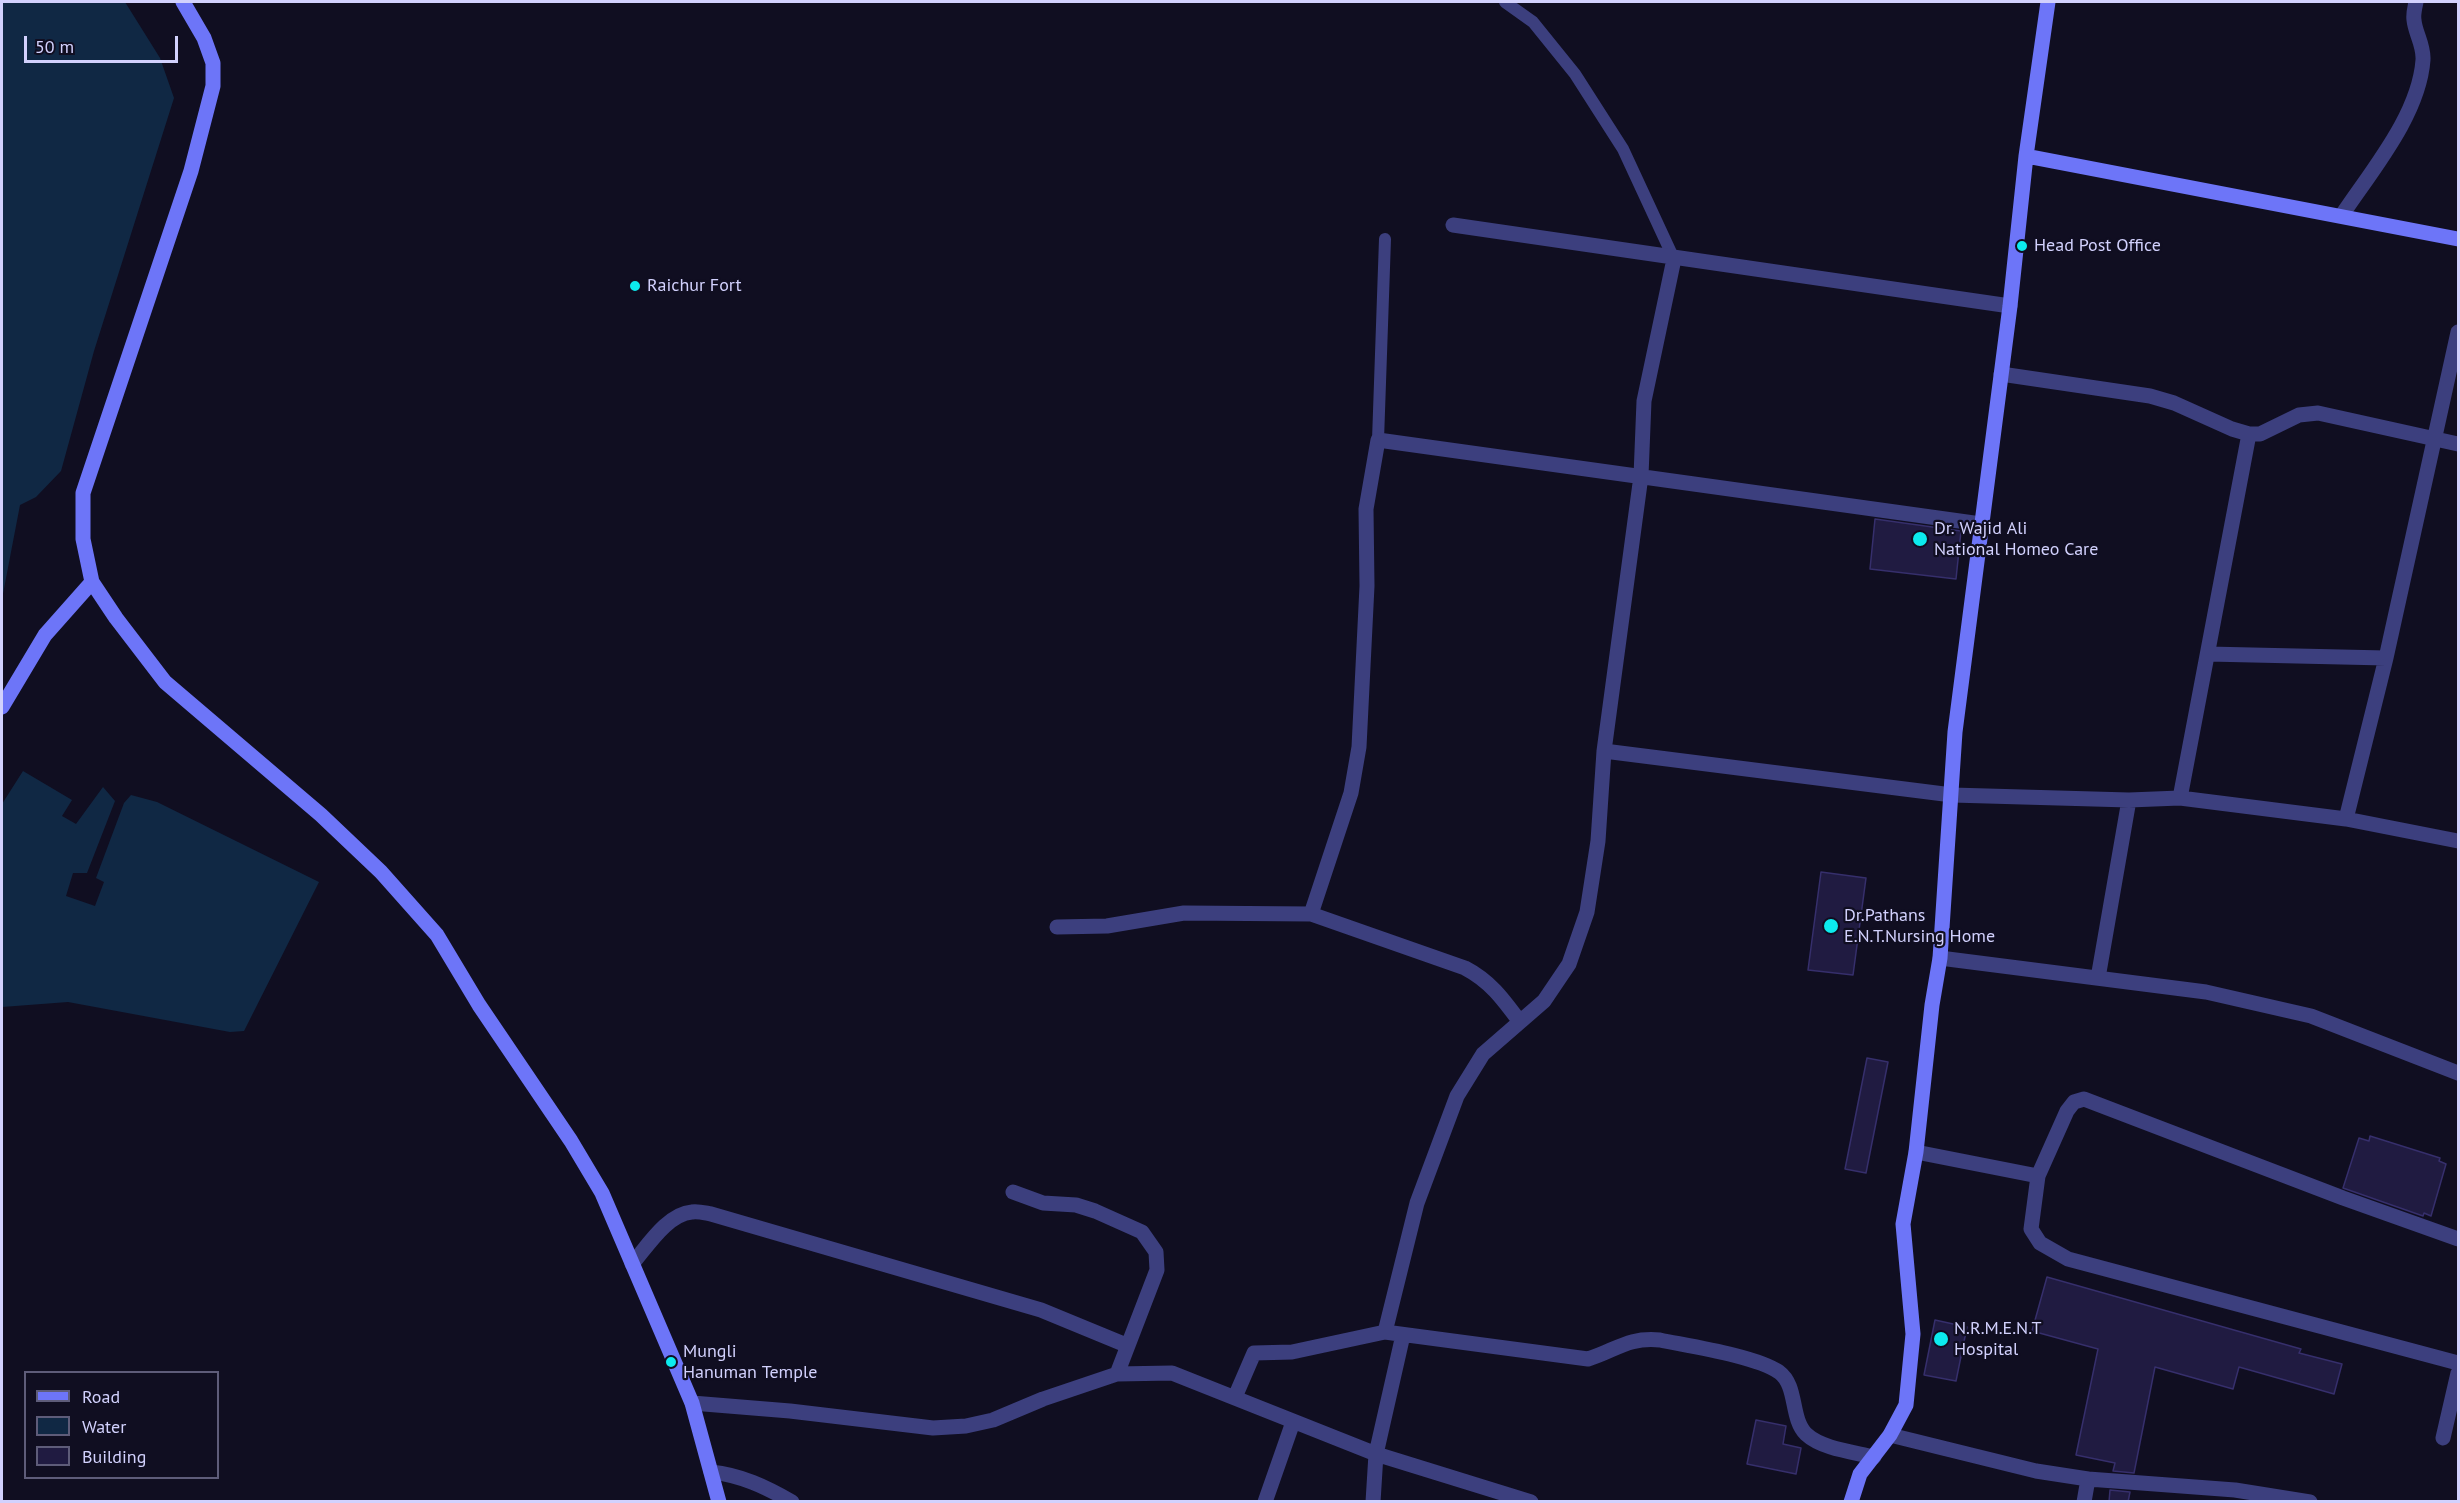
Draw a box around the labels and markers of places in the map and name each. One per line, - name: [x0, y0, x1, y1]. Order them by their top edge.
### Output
- place label: Head Post Office: [2034, 235, 2161, 257]
- marker: Head Post Office: [2015, 239, 2029, 253]
- place label: Raichur Fort: [647, 275, 742, 297]
- marker: Raichur Fort: [628, 279, 642, 293]
- place label: Dr. Wajid Ali National Homeo Care: [1934, 518, 2098, 560]
- marker: Dr. Wajid Ali National Homeo Care: [1911, 530, 1929, 548]
- place label: Dr.Pathans E.N.T.Nursing Home: [1844, 905, 1995, 948]
- marker: Dr.Pathans E.N.T.Nursing Home: [1822, 917, 1840, 935]
- place label: N.R.M.E.N.T Hospital: [1954, 1318, 2042, 1360]
- marker: N.R.M.E.N.T Hospital: [1932, 1330, 1950, 1348]
- place label: Mungli Hanuman Temple: [683, 1341, 817, 1384]
- marker: Mungli Hanuman Temple: [664, 1355, 678, 1369]

